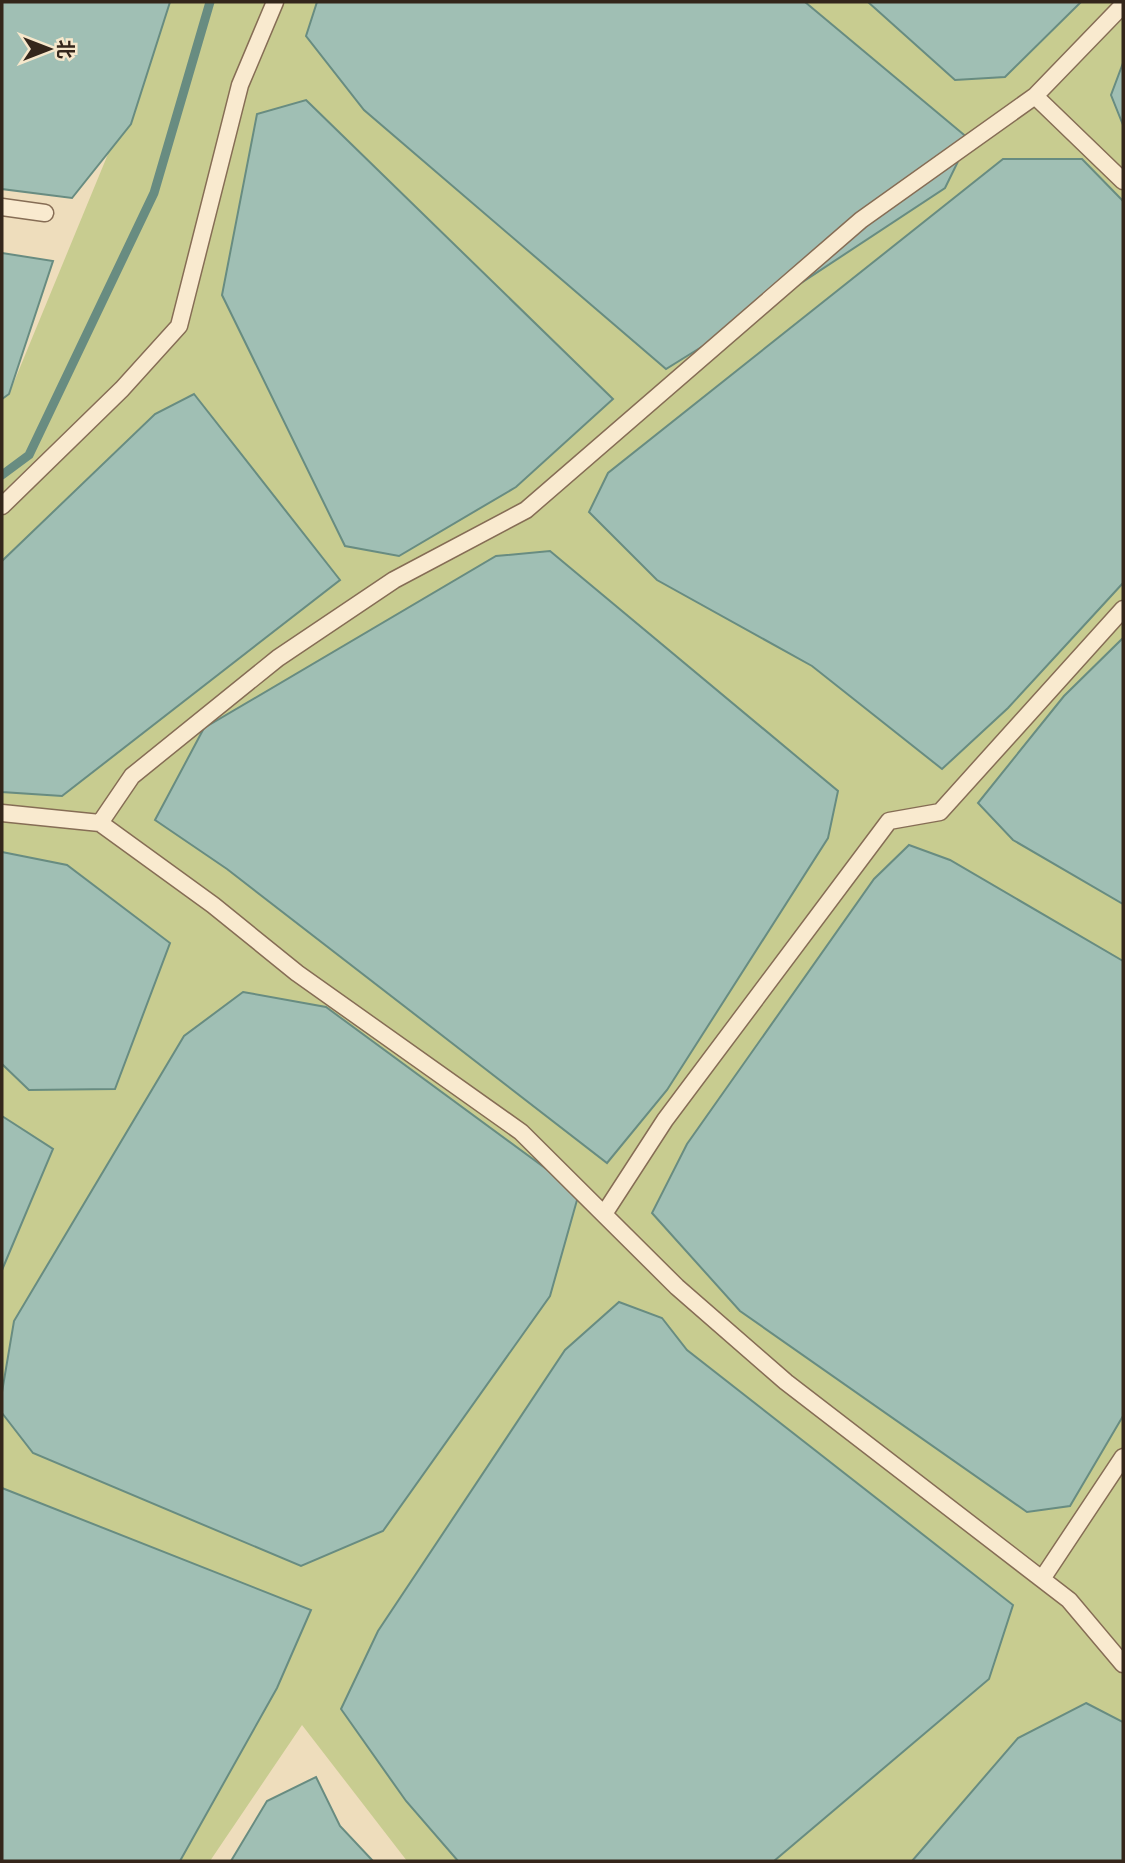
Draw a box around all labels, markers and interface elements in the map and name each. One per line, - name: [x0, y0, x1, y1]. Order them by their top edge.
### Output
- north arrow: [14, 14, 84, 84]
- text: 北: [54, 39, 78, 59]

